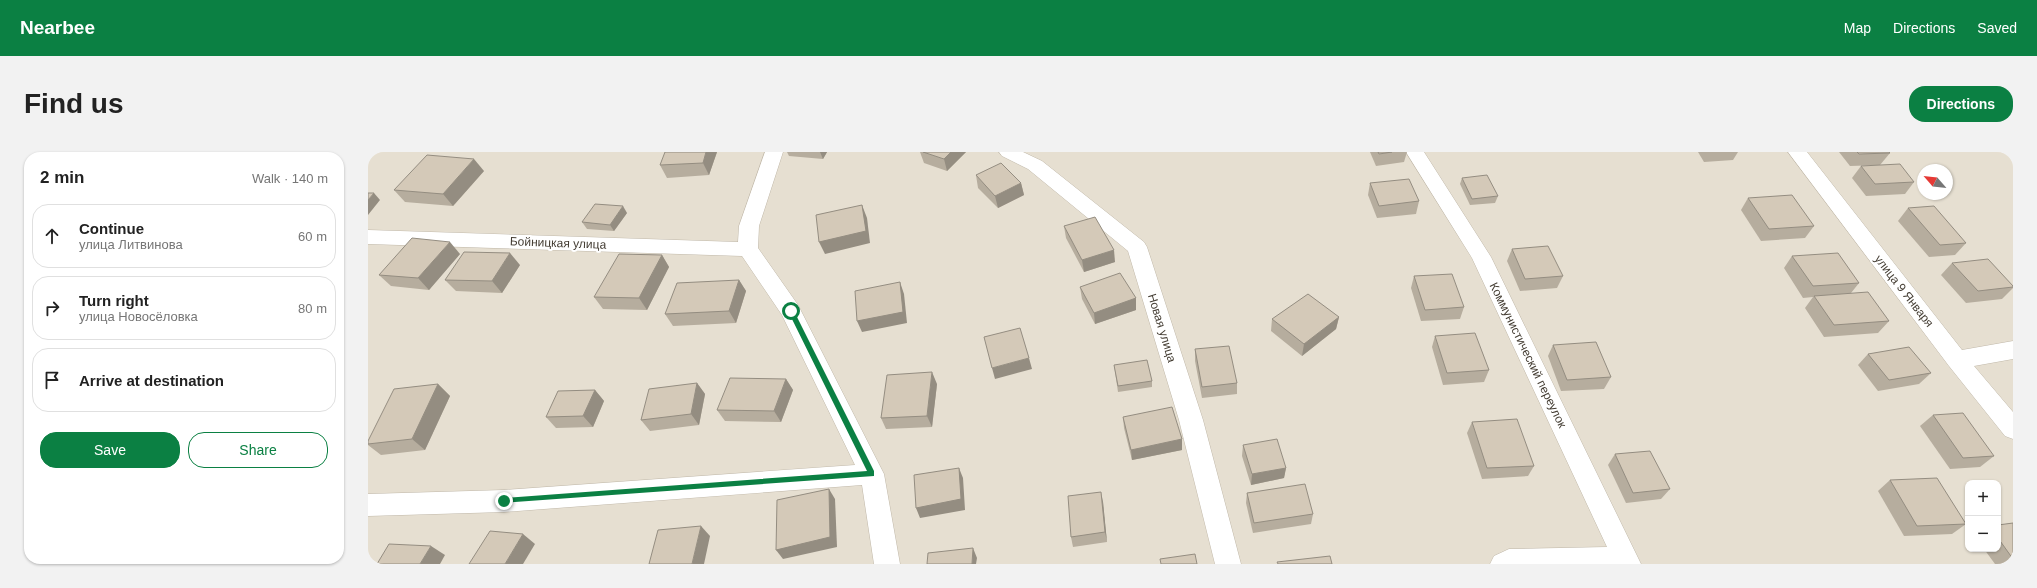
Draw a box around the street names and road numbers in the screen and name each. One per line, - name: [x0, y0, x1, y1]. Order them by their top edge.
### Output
- street label: Бойницкая улица: [510, 234, 607, 252]
- street label: улица 9 Января: [1872, 252, 1936, 330]
- street label: Коммунистический переулок: [1487, 280, 1570, 431]
- street label: Новая улица: [1145, 292, 1179, 364]

